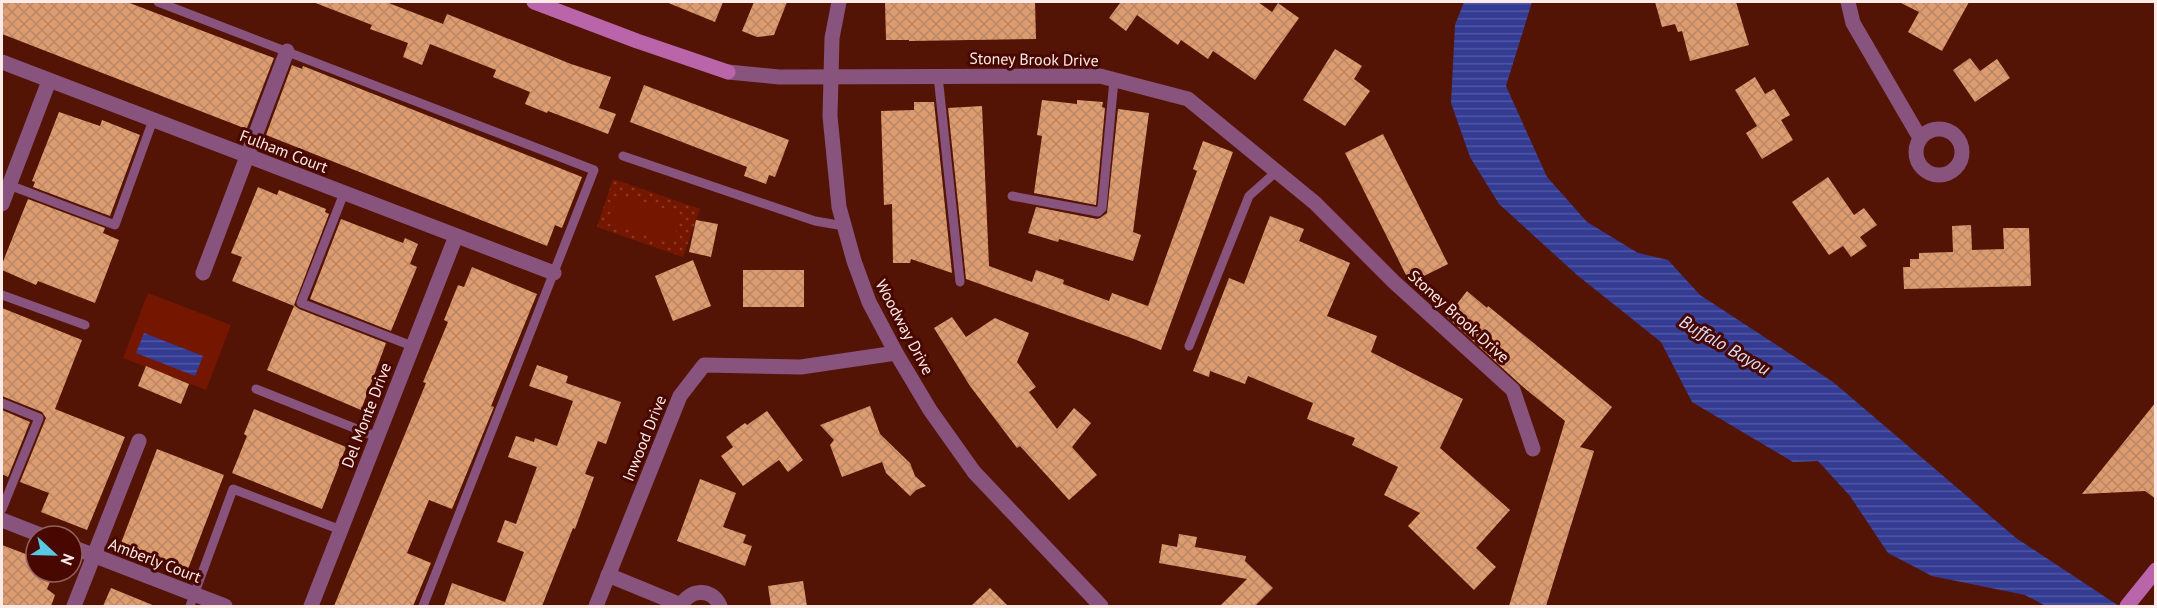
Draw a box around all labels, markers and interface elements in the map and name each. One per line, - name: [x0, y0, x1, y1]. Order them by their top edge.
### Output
- street label: Stoney Brook Drive: [969, 48, 1099, 70]
- street label: Fulham Court: [237, 125, 331, 177]
- street label: Stoney Brook Drive: [1404, 265, 1514, 367]
- street label: Woodway Drive: [872, 276, 938, 378]
- water label: Buffalo Bayou: [1675, 310, 1775, 380]
- street label: Del Monte Drive: [337, 360, 395, 470]
- street label: Inwood Drive: [618, 392, 670, 484]
- north arrow: [24, 524, 84, 584]
- street label: Amberly Court: [106, 533, 205, 587]
- text: N: [57, 551, 79, 568]

